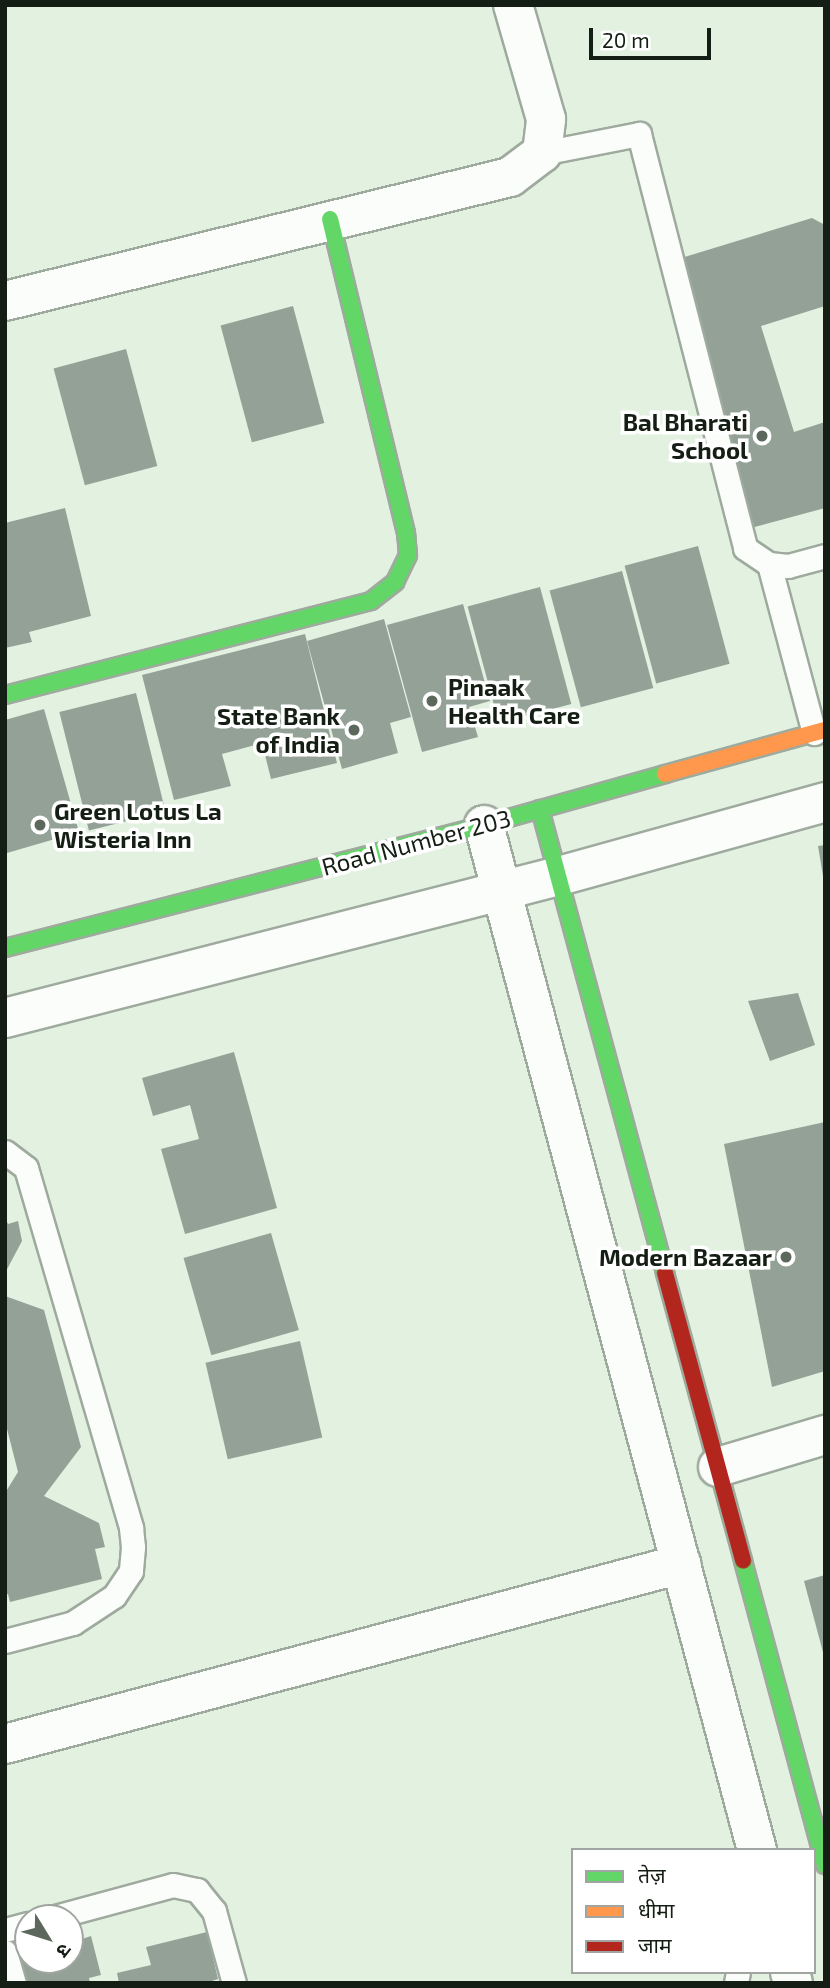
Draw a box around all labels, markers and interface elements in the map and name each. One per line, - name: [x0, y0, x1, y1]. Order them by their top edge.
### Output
- scale bar: [592, 14, 714, 58]
- text: 20 m: [602, 27, 650, 52]
- place label: Bal Bharati School: [622, 408, 748, 464]
- marker: Bal Bharati School: [754, 428, 770, 444]
- place label: Pinaak Health Care: [448, 673, 580, 729]
- marker: Pinaak Health Care: [422, 691, 442, 711]
- place label: State Bank of India: [217, 702, 340, 758]
- marker: State Bank of India: [346, 722, 362, 738]
- place label: Green Lotus La Wisteria Inn: [54, 797, 222, 853]
- street label: Road Number 203: [318, 803, 514, 881]
- marker: Green Lotus La Wisteria Inn: [32, 817, 48, 833]
- place label: Modern Bazaar: [599, 1243, 772, 1271]
- marker: Modern Bazaar: [778, 1249, 794, 1265]
- legend: [571, 1848, 816, 1974]
- text: तेज़: [638, 1862, 666, 1887]
- text: धीमा: [638, 1897, 674, 1922]
- north arrow: [14, 1904, 84, 1974]
- text: जाम: [638, 1932, 672, 1957]
- text: उ: [52, 1940, 77, 1962]

